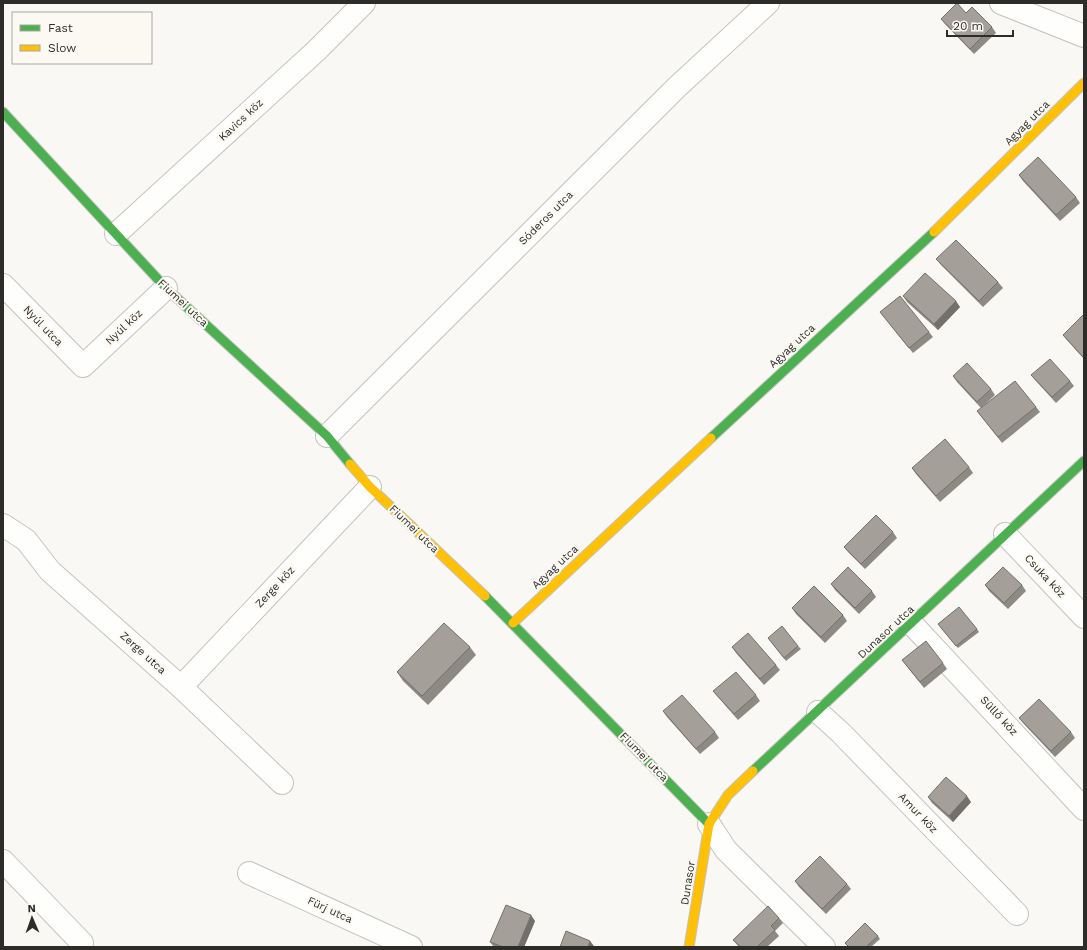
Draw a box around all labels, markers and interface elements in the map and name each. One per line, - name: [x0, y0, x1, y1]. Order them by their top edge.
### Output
- legend: [12, 12, 152, 64]
- scale bar: [947, 12, 1013, 38]
- text: 20 m: [953, 19, 983, 33]
- text: Fast: [48, 21, 73, 35]
- text: Slow: [48, 41, 76, 55]
- street label: Kavics köz: [216, 96, 266, 144]
- street label: Agyag utca: [1002, 98, 1052, 148]
- street label: Sóderos utca: [516, 188, 576, 248]
- street label: Fiumei utca: [155, 277, 211, 329]
- street label: Nyúl utca: [21, 303, 65, 349]
- street label: Nyúl köz: [103, 307, 145, 347]
- street label: Agyag utca: [766, 321, 818, 371]
- street label: Fiumei utca: [387, 502, 441, 556]
- street label: Agyag utca: [529, 542, 581, 592]
- street label: Csuka köz: [1022, 552, 1068, 600]
- street label: Zerge köz: [253, 564, 297, 610]
- street label: Dunasor utca: [855, 603, 917, 661]
- street label: Zerge utca: [117, 629, 169, 677]
- street label: Süllő köz: [977, 694, 1021, 739]
- street label: Fiumei utca: [617, 730, 671, 784]
- street label: Amur köz: [896, 790, 940, 836]
- street label: Dunasor: [678, 859, 698, 906]
- street label: Fürj utca: [306, 894, 354, 926]
- north arrow: [12, 898, 52, 938]
- text: N: [27, 902, 36, 915]

